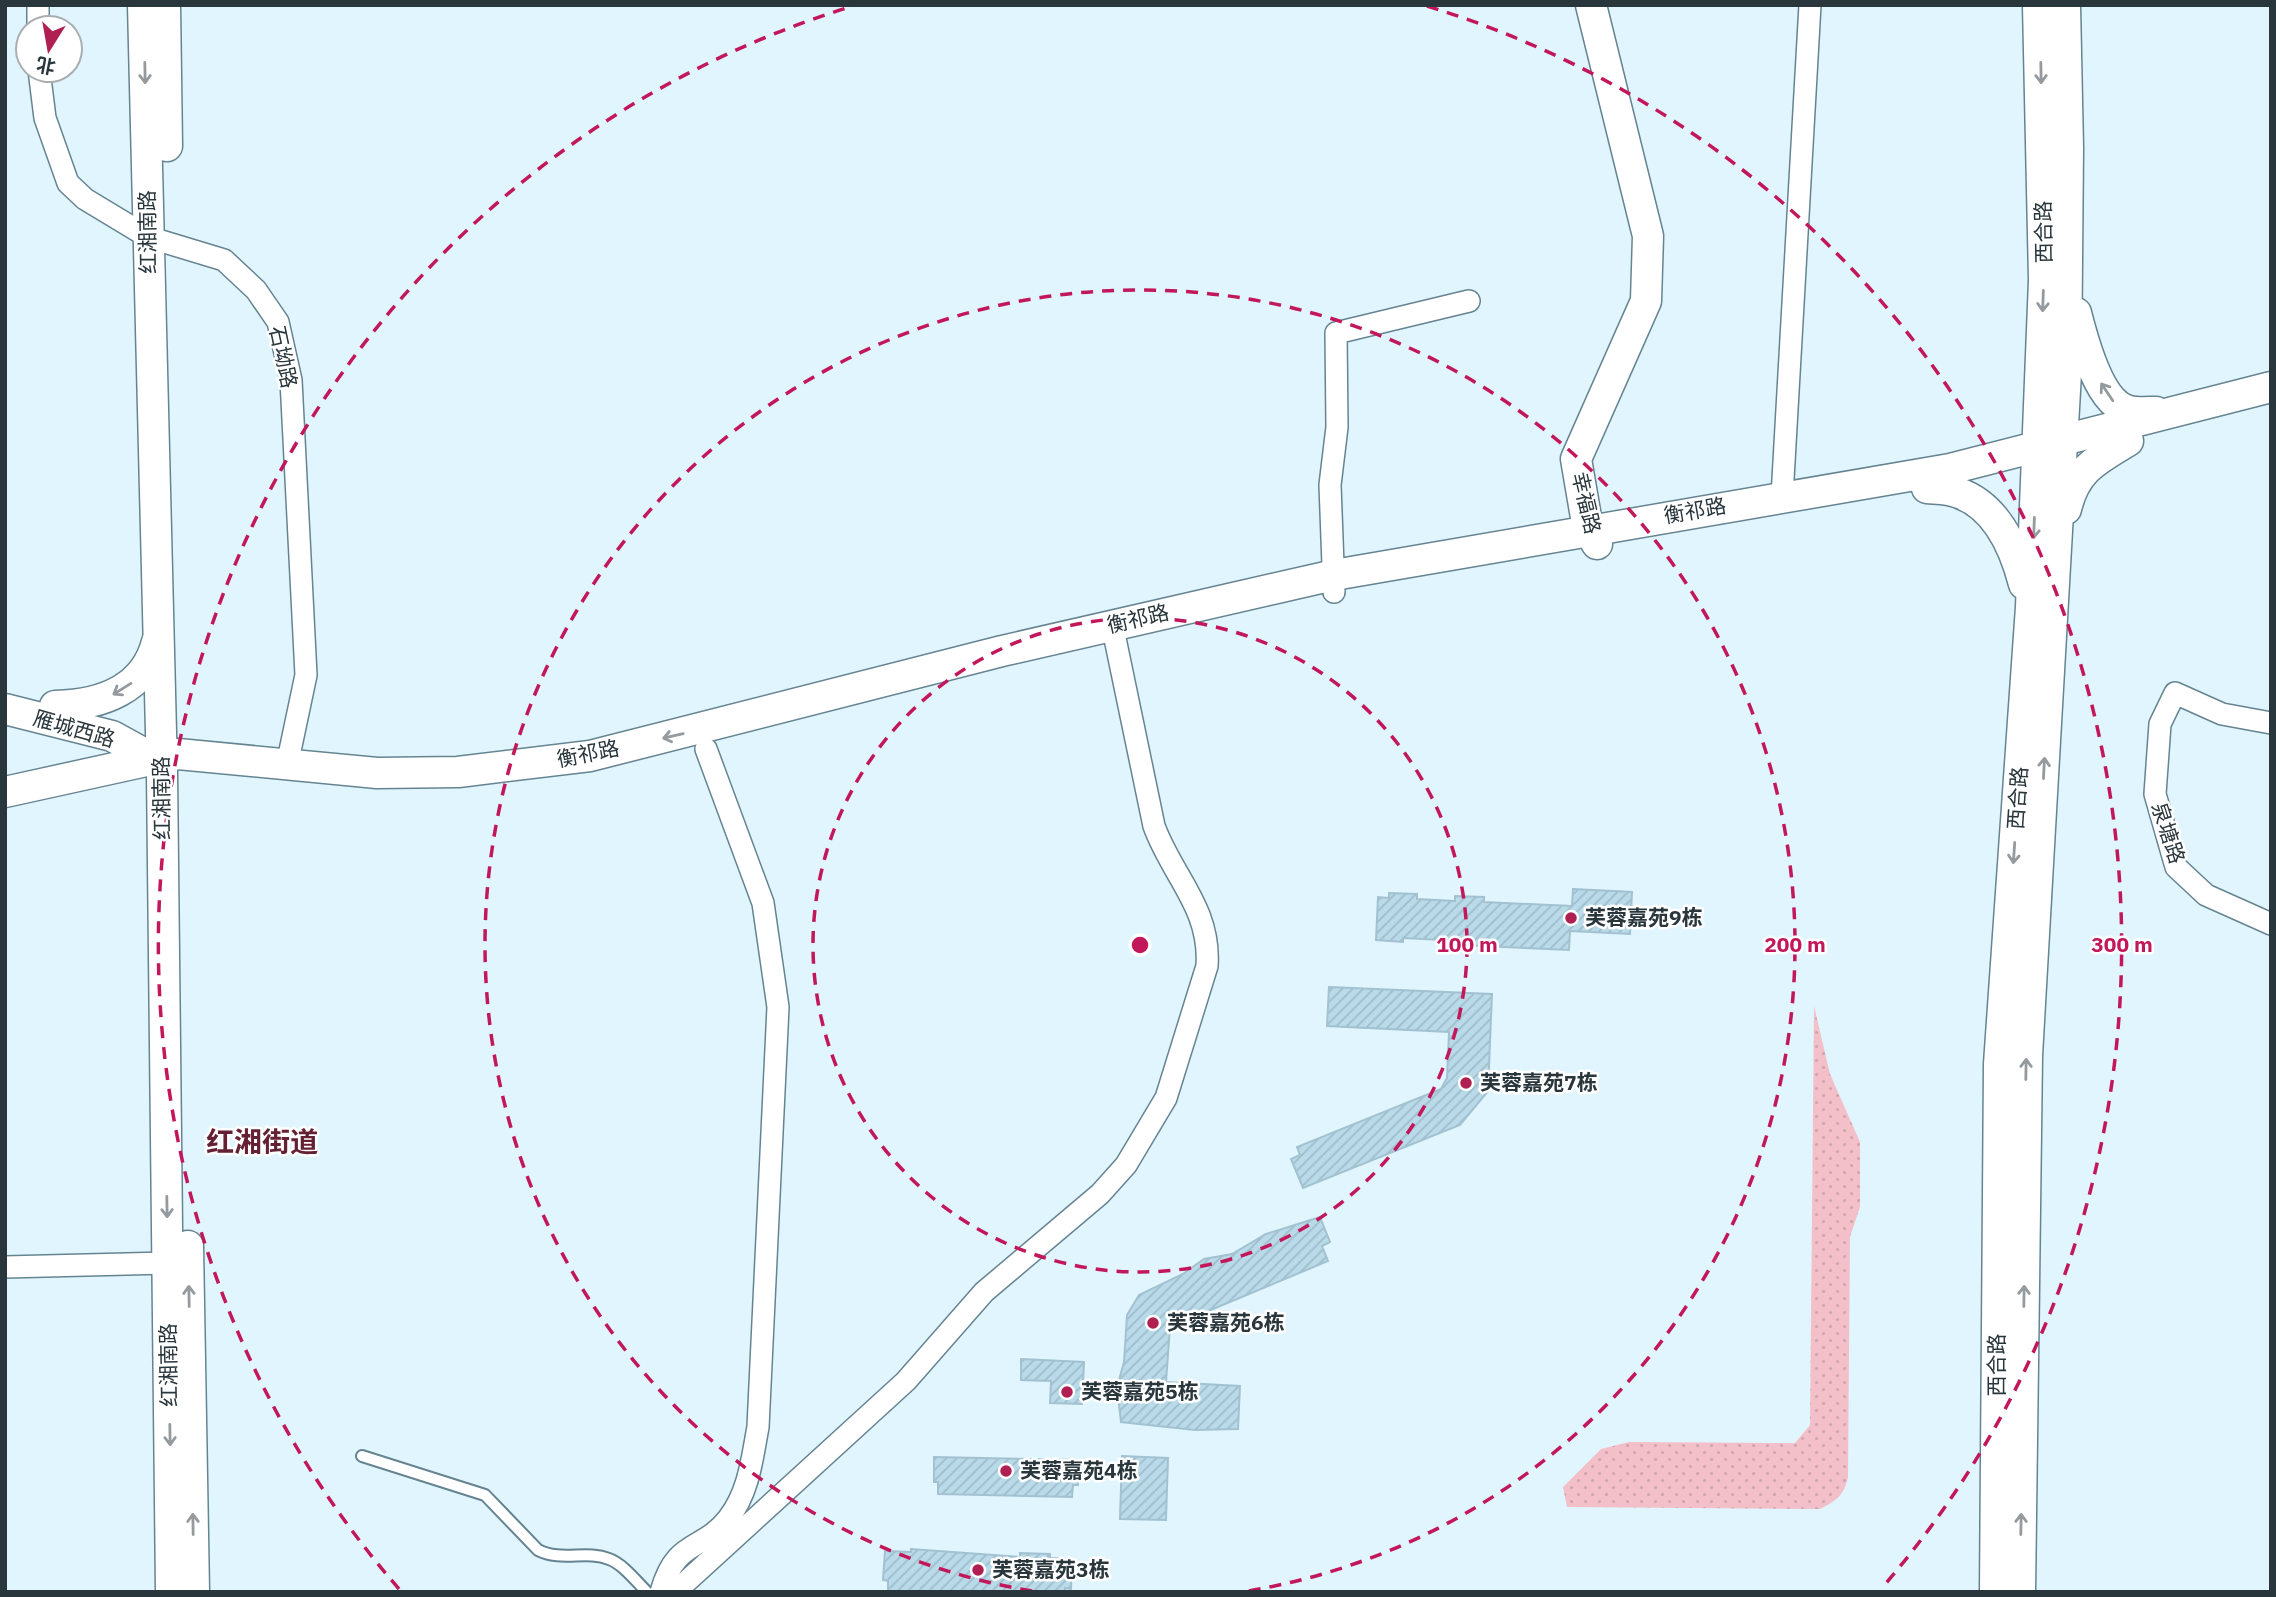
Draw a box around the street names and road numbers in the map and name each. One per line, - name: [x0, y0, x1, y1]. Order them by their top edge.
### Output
- street label: 红湘南路: [132, 190, 162, 274]
- street label: 西合路: [2028, 200, 2058, 264]
- street label: 石坳路: [264, 323, 304, 391]
- street label: 幸福路: [1566, 469, 1608, 537]
- street label: 衡祁路: [1661, 491, 1728, 529]
- street label: 衡祁路: [1104, 597, 1172, 639]
- street label: 雁城西路: [30, 703, 119, 753]
- street label: 衡祁路: [554, 733, 621, 773]
- street label: 红湘南路: [146, 756, 176, 840]
- street label: 西合路: [2001, 766, 2033, 830]
- street label: 泉塘路: [2146, 798, 2192, 867]
- street label: 红湘南路: [153, 1323, 183, 1407]
- street label: 西合路: [1982, 1334, 2010, 1397]

